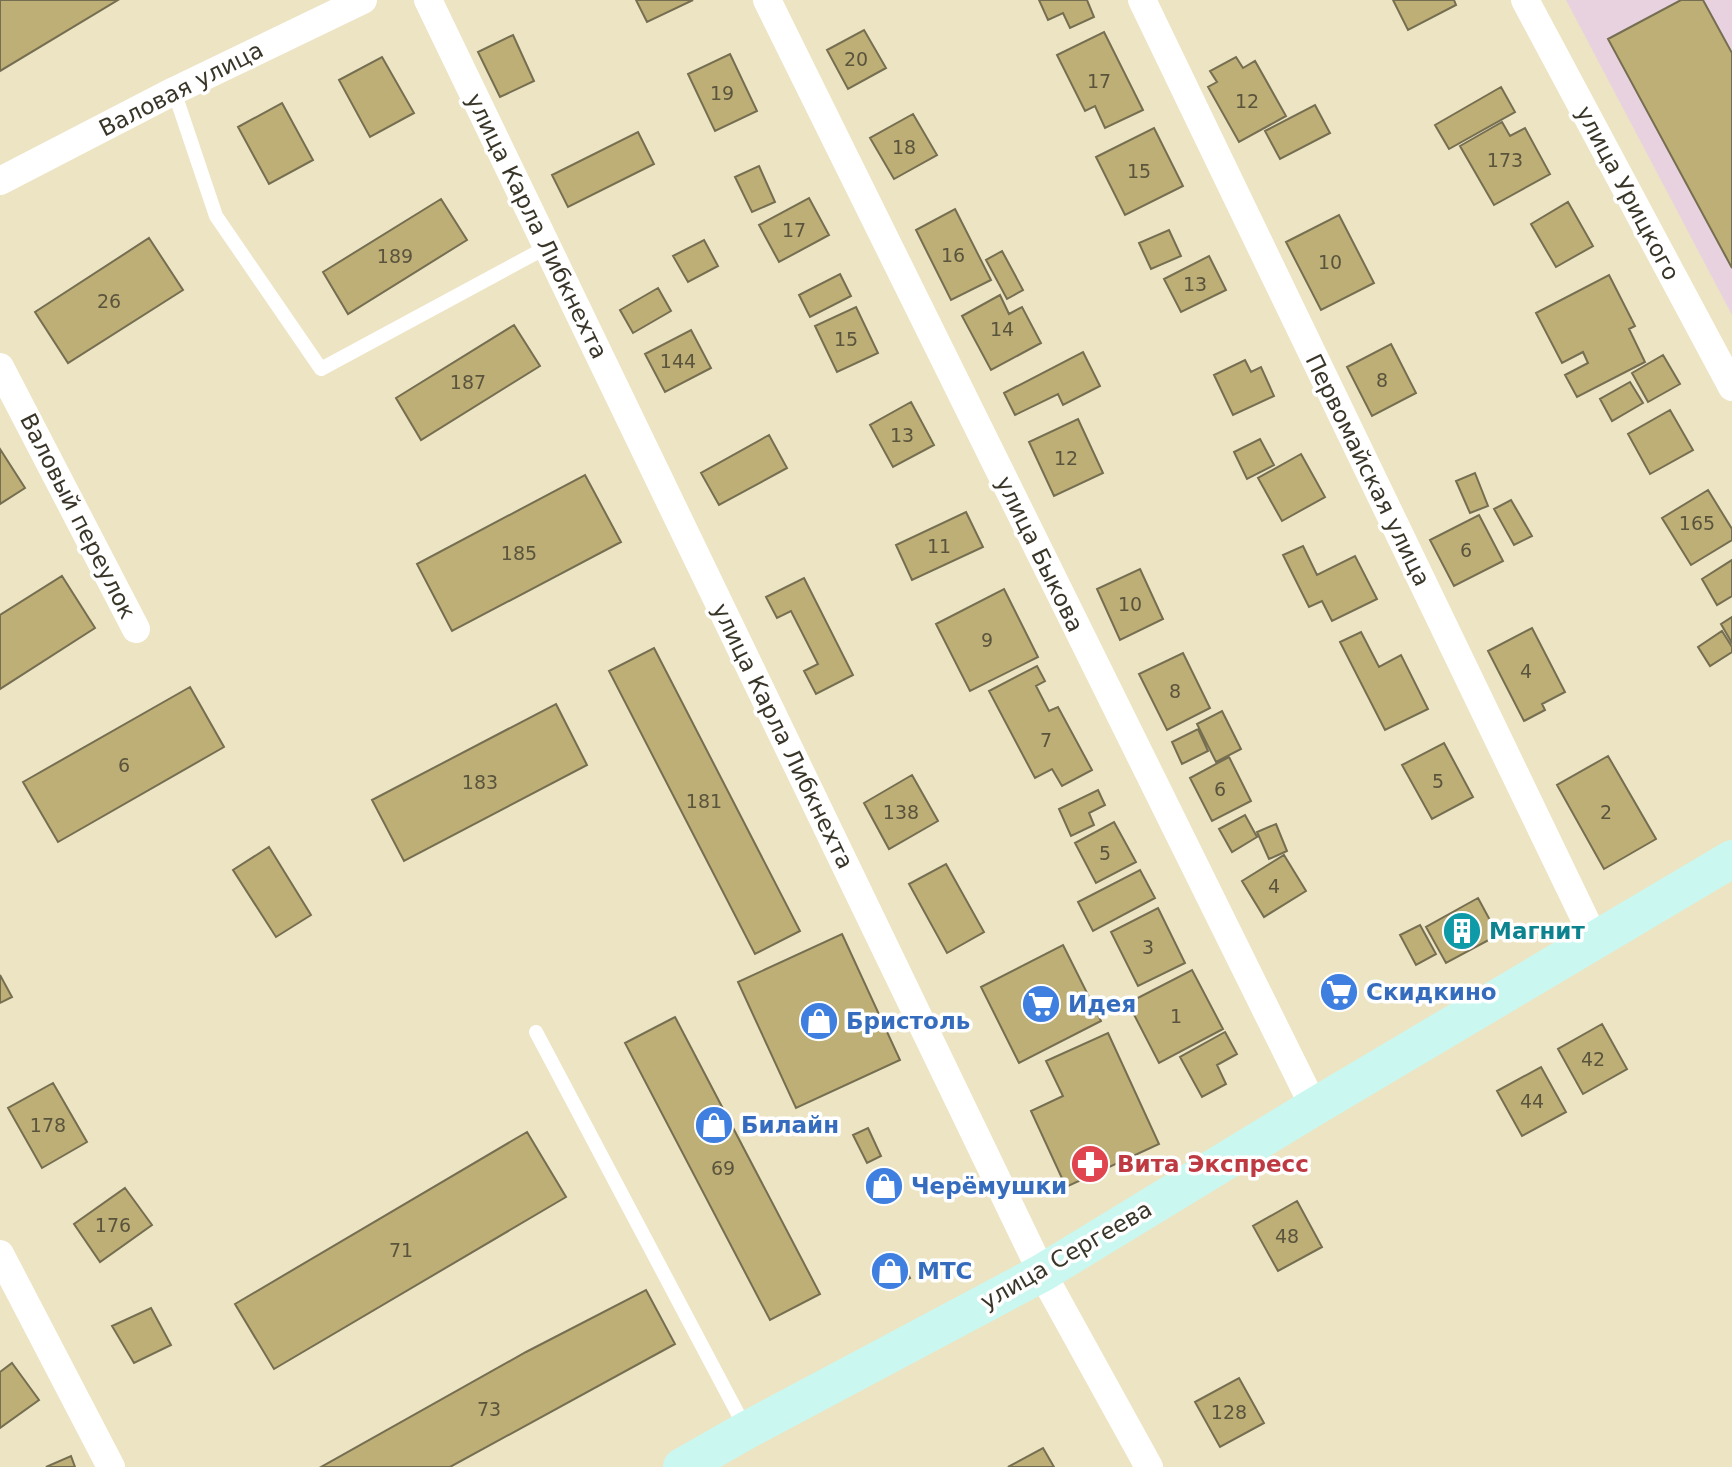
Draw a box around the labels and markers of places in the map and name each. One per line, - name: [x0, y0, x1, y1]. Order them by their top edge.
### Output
- building icon: Магнит: [1441, 910, 1483, 952]
- place label: Магнит: [1489, 918, 1585, 944]
- supermarket icon: Скидкино: [1318, 971, 1360, 1013]
- place label: Скидкино: [1366, 979, 1497, 1005]
- supermarket icon: Идея: [1020, 983, 1062, 1025]
- place label: Идея: [1068, 991, 1136, 1017]
- shop icon: Бристоль: [798, 1000, 840, 1042]
- place label: Бристоль: [846, 1008, 970, 1034]
- shop icon: Билайн: [693, 1104, 735, 1146]
- place label: Билайн: [741, 1112, 839, 1138]
- pharmacy icon: Вита Экспресс: [1069, 1143, 1111, 1185]
- place label: Вита Экспресс: [1117, 1151, 1309, 1177]
- shop icon: Черёмушки: [863, 1165, 905, 1207]
- place label: Черёмушки: [911, 1173, 1067, 1199]
- shop icon: МТС: [869, 1250, 911, 1292]
- place label: МТС: [917, 1258, 972, 1284]

